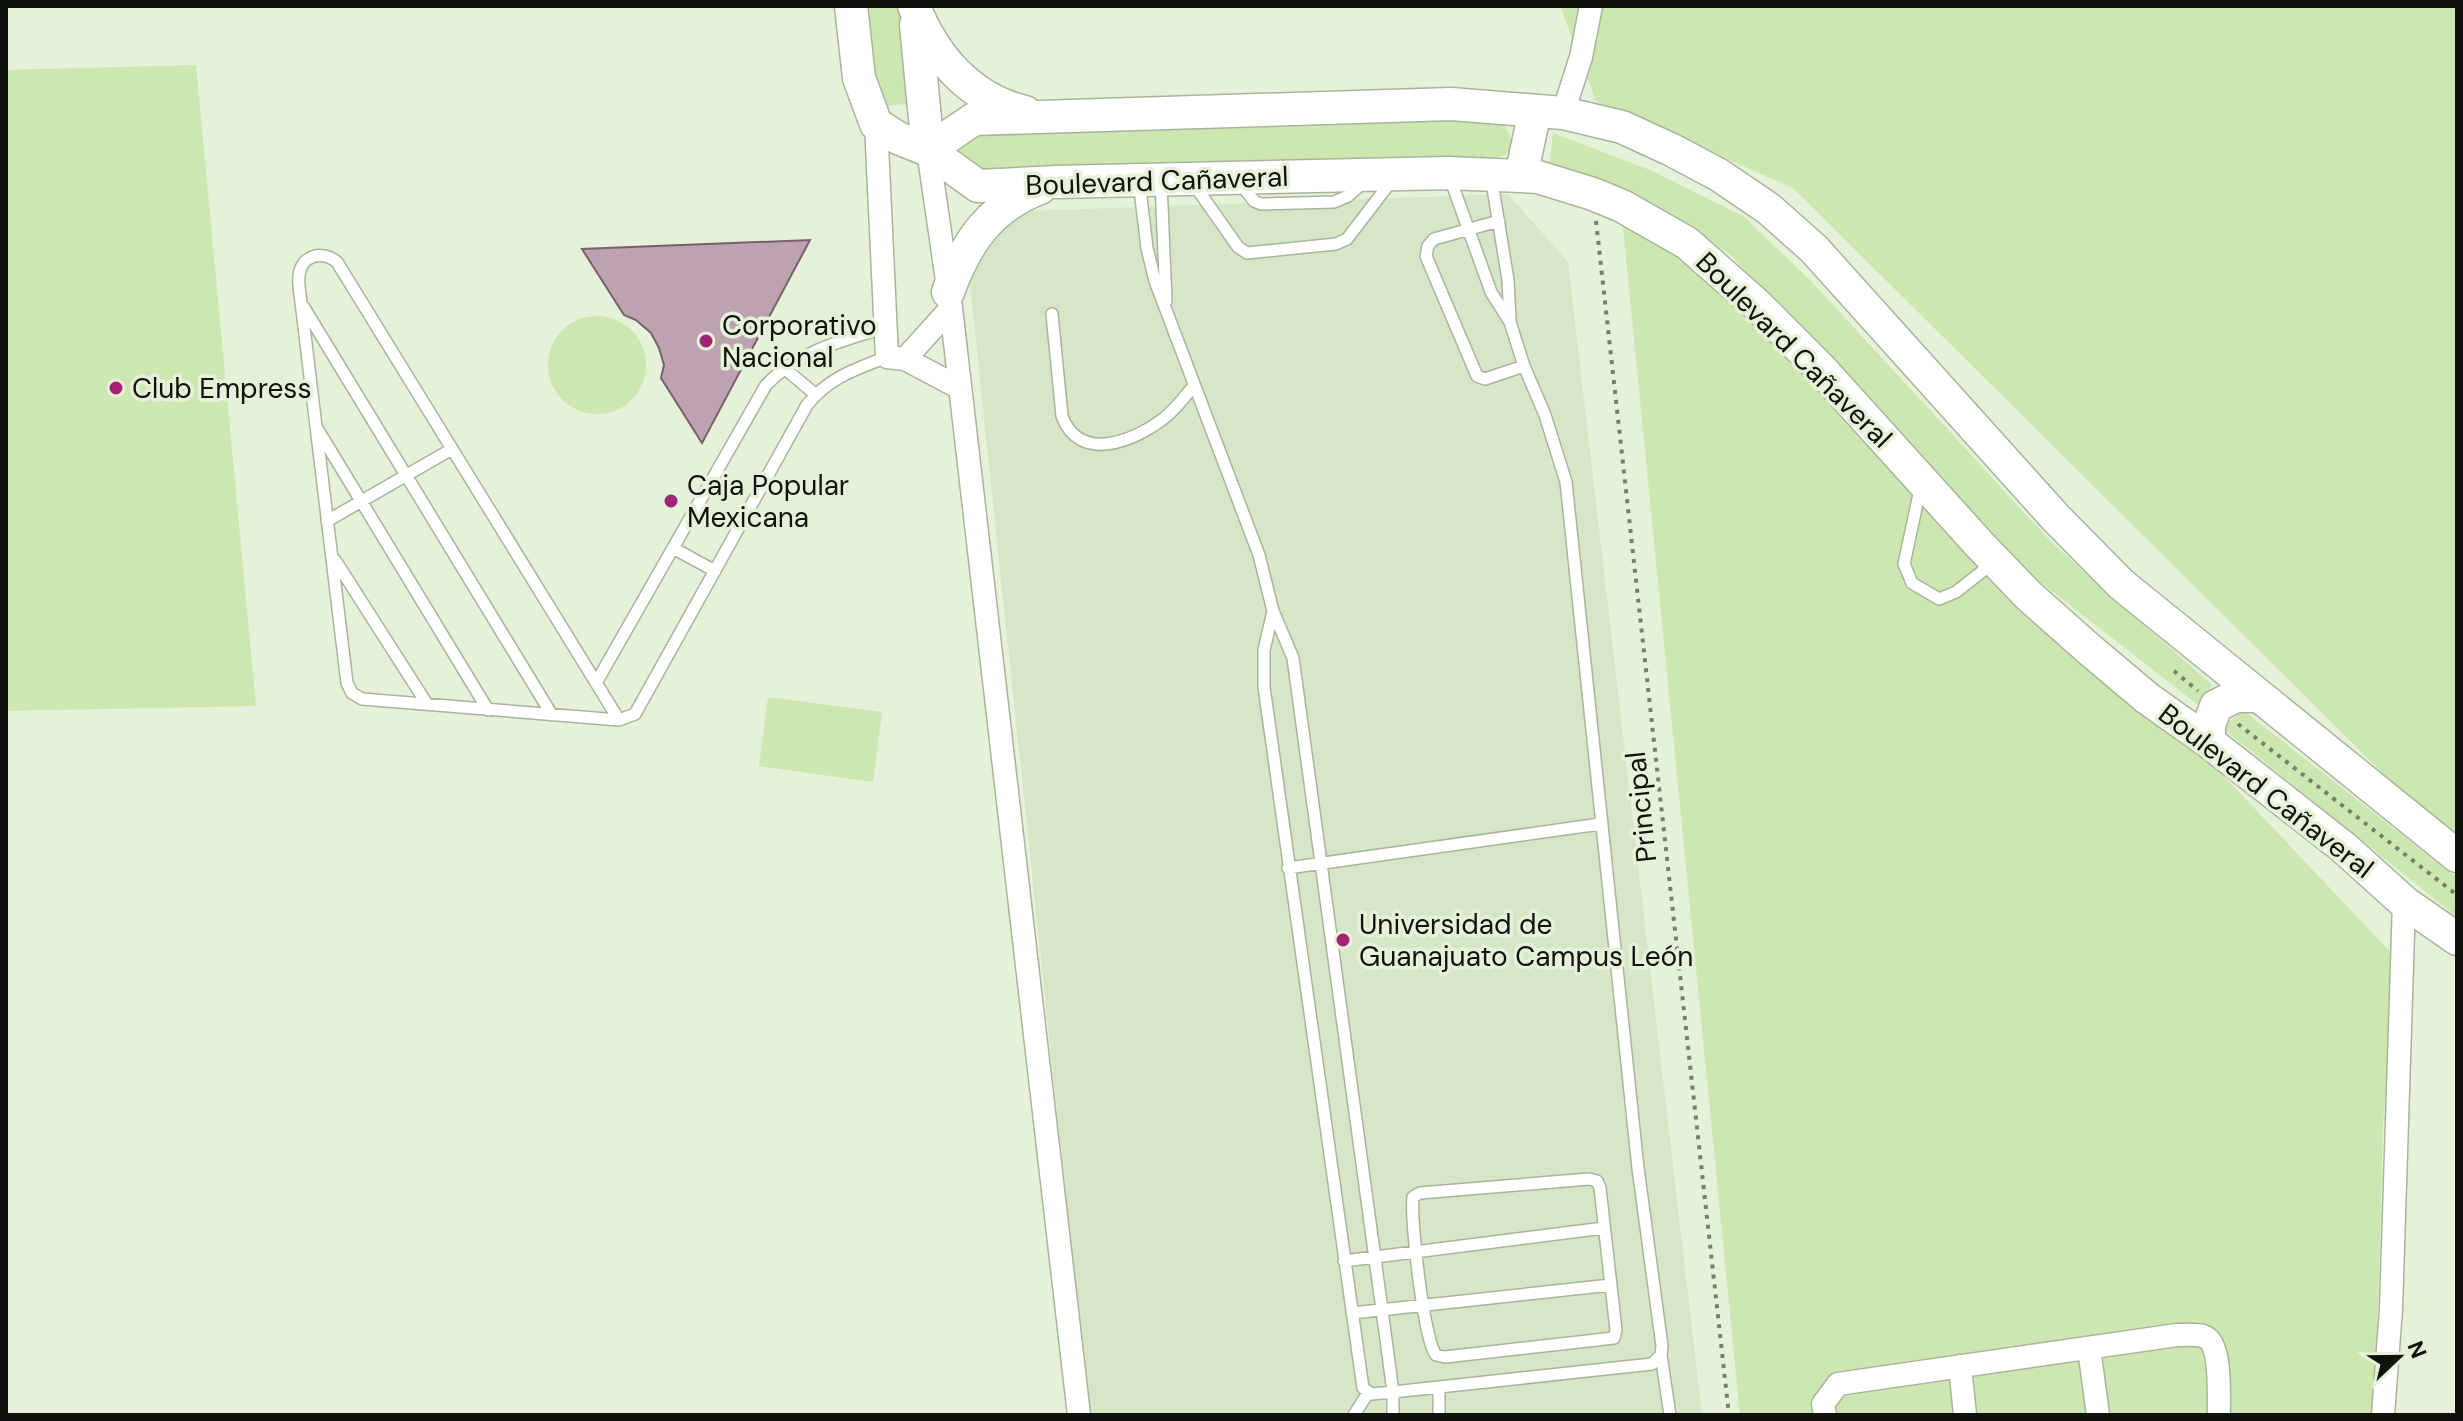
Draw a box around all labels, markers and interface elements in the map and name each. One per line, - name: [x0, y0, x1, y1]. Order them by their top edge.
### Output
- street label: Boulevard Cañaveral: [1025, 158, 1289, 204]
- street label: Boulevard Cañaveral: [1688, 244, 1900, 456]
- place label: Corporativo Nacional: [722, 307, 877, 376]
- marker: Corporativo Nacional: [697, 332, 715, 350]
- place label: Club Empress: [132, 370, 311, 407]
- marker: Club Empress: [107, 379, 125, 397]
- place label: Caja Popular Mexicana: [687, 467, 849, 536]
- marker: Caja Popular Mexicana: [662, 492, 680, 510]
- street label: Boulevard Cañaveral: [2151, 695, 2381, 887]
- street label: Principal: [1617, 750, 1665, 864]
- place label: Universidad de Guanajuato Campus León: [1359, 906, 1693, 975]
- marker: Universidad de Guanajuato Campus León: [1334, 931, 1352, 949]
- north arrow: [2359, 1317, 2439, 1397]
- text: N: [2401, 1337, 2434, 1363]

